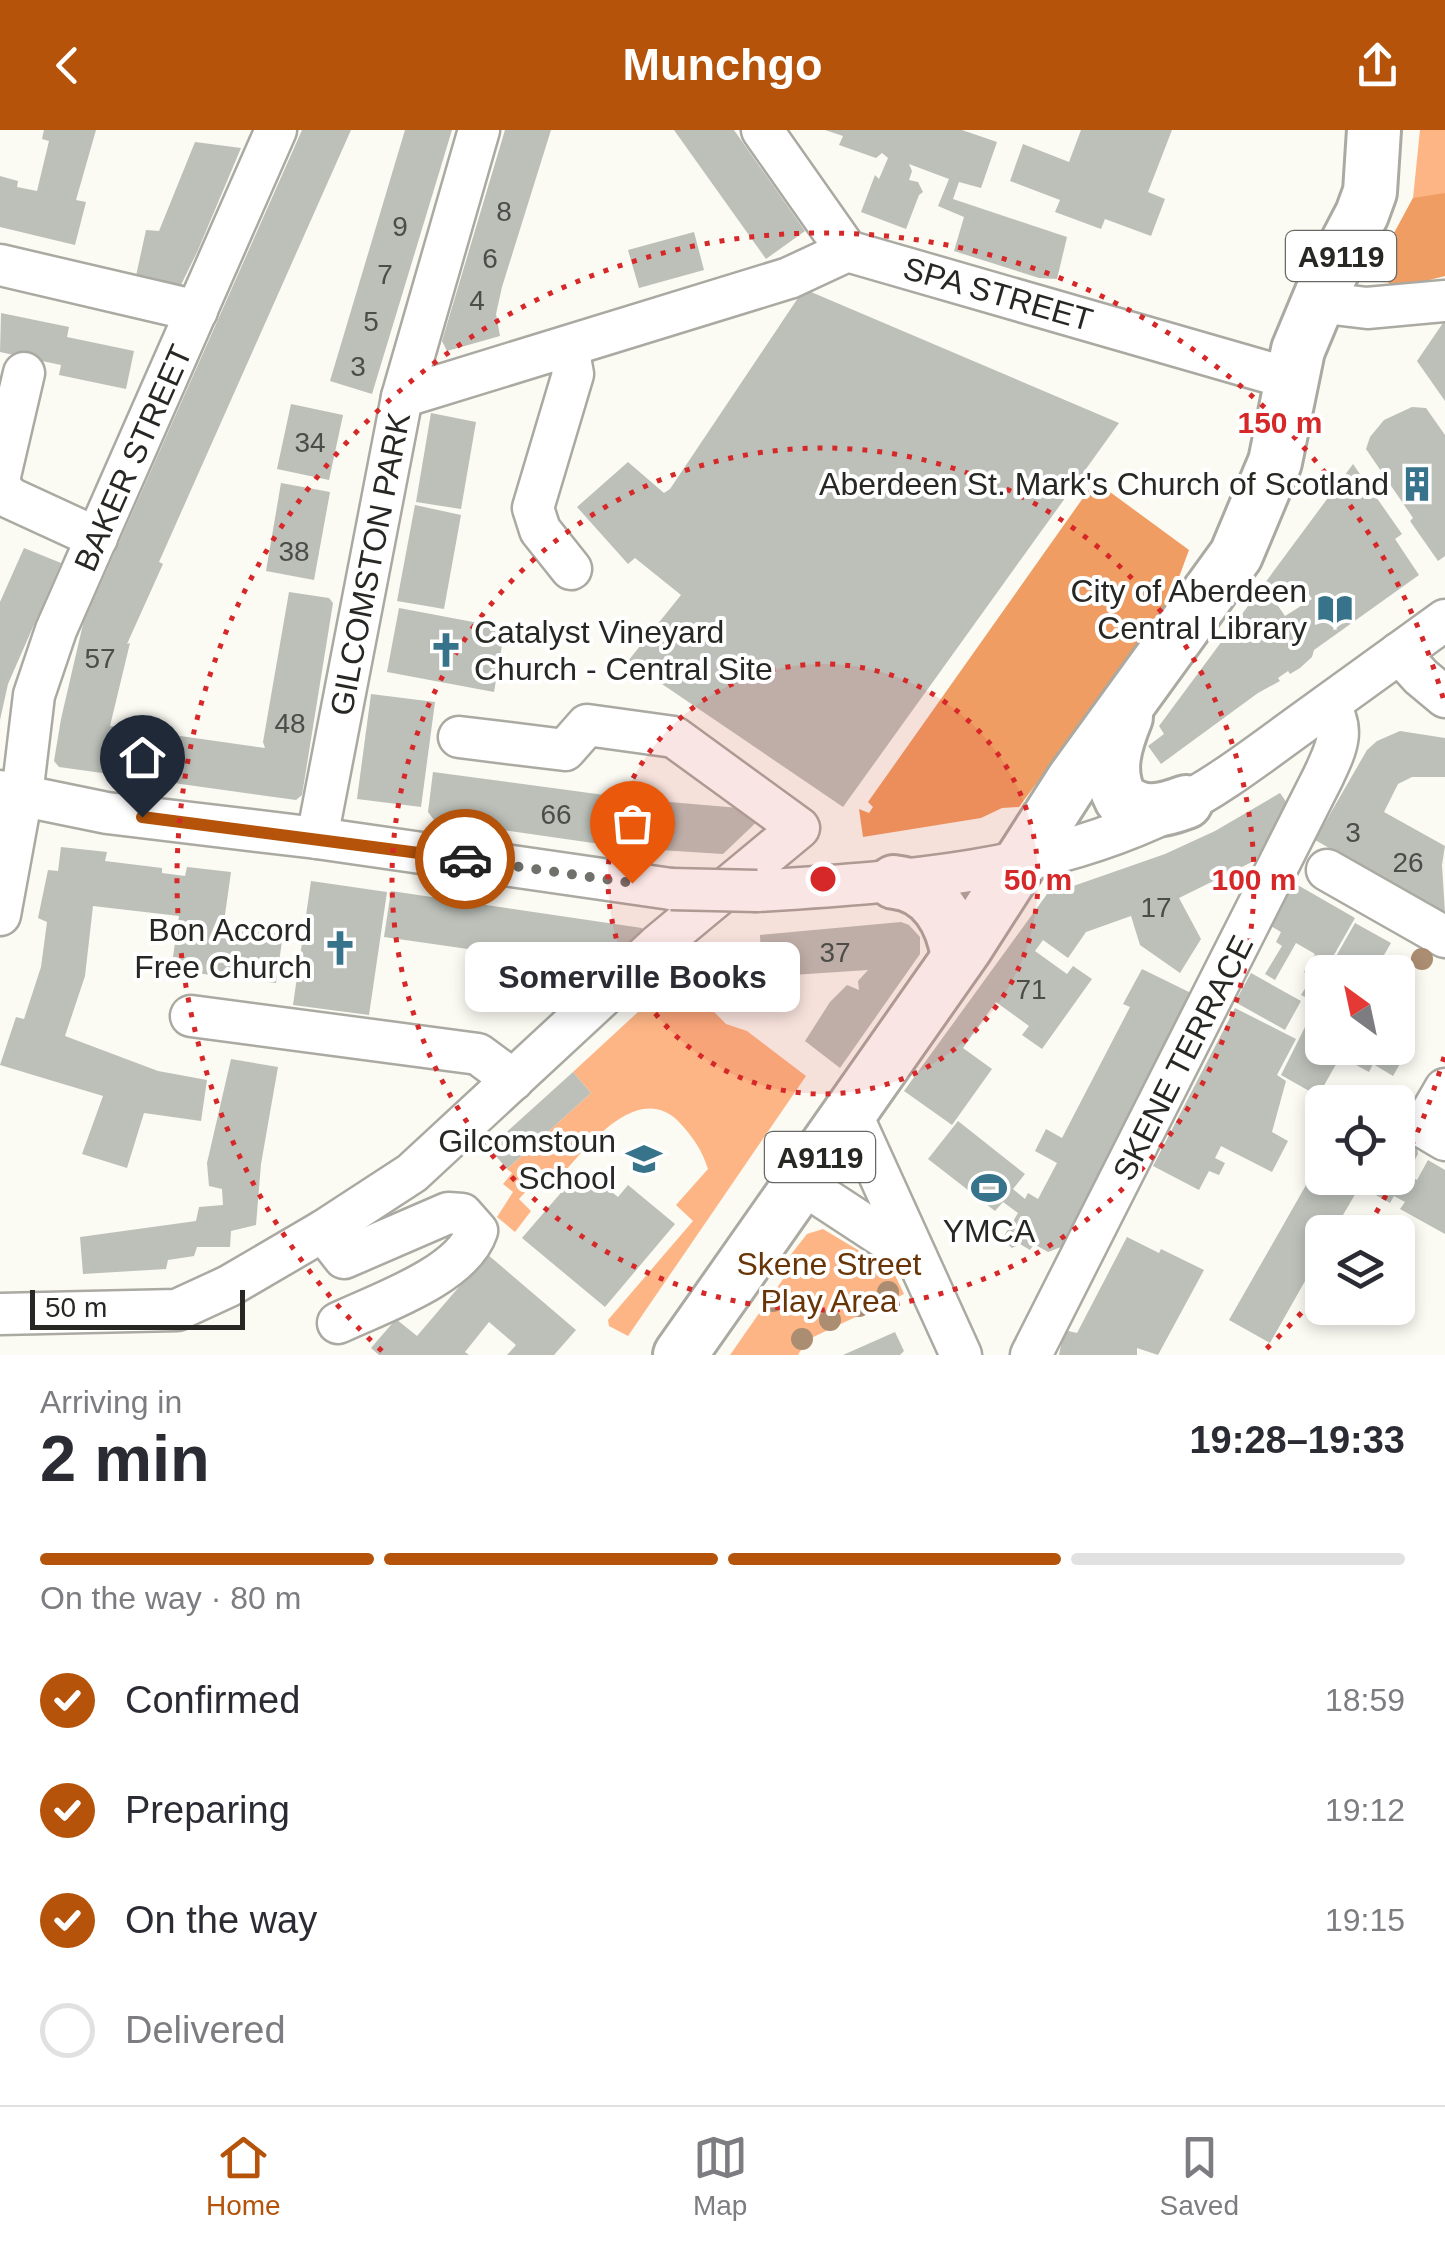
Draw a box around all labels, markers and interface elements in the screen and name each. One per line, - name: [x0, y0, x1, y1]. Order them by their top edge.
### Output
- icon: back: [40, 38, 95, 93]
- icon: share: [1350, 38, 1405, 93]
- text: Munchgo: [623, 39, 822, 90]
- house number: 8: [496, 196, 512, 227]
- house number: 9: [392, 211, 408, 242]
- road number: A9119: [1286, 231, 1396, 281]
- house number: 6: [482, 243, 498, 274]
- street label: SPA STREET: [899, 250, 1097, 338]
- house number: 7: [377, 259, 393, 290]
- house number: 4: [469, 285, 485, 316]
- house number: 5: [363, 306, 379, 337]
- street label: BAKER STREET: [67, 339, 199, 577]
- house number: 3: [350, 351, 366, 382]
- text: 150 m: [1237, 406, 1323, 439]
- street label: GILCOMSTON PARK: [323, 409, 417, 719]
- house number: 34: [294, 427, 326, 458]
- building icon: Aberdeen St. Mark's Church of Scotland: [1398, 465, 1436, 503]
- place label: Aberdeen St. Mark's Church of Scotland: [819, 466, 1389, 502]
- house number: 38: [278, 536, 310, 567]
- place label: City of Aberdeen Central Library: [1070, 573, 1307, 646]
- library icon: City of Aberdeen Central Library: [1316, 590, 1354, 628]
- place label: Catalyst Vineyard Church - Central Site: [474, 614, 773, 687]
- church icon: Catalyst Vineyard Church - Central Site: [427, 631, 465, 669]
- house number: 57: [84, 643, 116, 674]
- house number: 48: [274, 708, 306, 739]
- pin: [100, 715, 185, 818]
- icon: home: [115, 730, 170, 785]
- pin: [590, 781, 675, 884]
- icon: bag: [605, 796, 660, 851]
- house number: 66: [540, 799, 572, 830]
- courier: [415, 809, 515, 909]
- house number: 3: [1345, 817, 1361, 848]
- icon: car: [438, 832, 493, 887]
- house number: 26: [1392, 847, 1424, 878]
- centre of rings: [805, 861, 841, 897]
- text: 50 m: [1004, 863, 1072, 896]
- text: 100 m: [1211, 863, 1297, 896]
- house number: 17: [1140, 892, 1172, 923]
- place label: Bon Accord Free Church: [134, 912, 312, 985]
- church icon: Bon Accord Free Church: [321, 929, 359, 967]
- street label: SKENE TERRACE: [1106, 930, 1260, 1186]
- house number: 37: [819, 937, 851, 968]
- callout: Somerville Books: [464, 943, 800, 1013]
- north arrow: [1305, 955, 1415, 1065]
- map controls: [1305, 955, 1415, 1325]
- text: Somerville Books: [498, 959, 767, 995]
- house number: 71: [1015, 974, 1047, 1005]
- button: locate: [1305, 1085, 1415, 1195]
- place label: Gilcomstoun School: [438, 1123, 616, 1196]
- road number: A9119: [765, 1132, 875, 1182]
- school or university icon: Gilcomstoun School: [625, 1140, 663, 1178]
- sports icon: YMCA: [970, 1169, 1008, 1207]
- place label: YMCA: [943, 1213, 1036, 1249]
- button: layers: [1305, 1215, 1415, 1325]
- park label: Skene Street Play Area: [737, 1246, 922, 1319]
- scale bar: [30, 1285, 245, 1330]
- text: 50 m: [45, 1292, 107, 1323]
- text: Arriving in: [40, 1384, 182, 1420]
- text: 19:28–19:33: [1189, 1419, 1405, 1461]
- text: 2 min: [40, 1422, 210, 1495]
- text: On the way · 80 m: [40, 1580, 301, 1616]
- icon: check: [40, 1673, 95, 1728]
- text: Confirmed: [125, 1679, 300, 1721]
- text: 18:59: [1325, 1682, 1405, 1718]
- icon: check: [40, 1783, 95, 1838]
- text: Preparing: [125, 1789, 290, 1831]
- text: 19:12: [1325, 1792, 1405, 1828]
- icon: check: [40, 1893, 95, 1948]
- text: On the way: [125, 1899, 317, 1941]
- text: 19:15: [1325, 1902, 1405, 1938]
- text: Delivered: [125, 2009, 286, 2051]
- tab: Home: [206, 2130, 281, 2222]
- tab: Map: [693, 2130, 748, 2222]
- tab: Saved: [1160, 2130, 1239, 2222]

